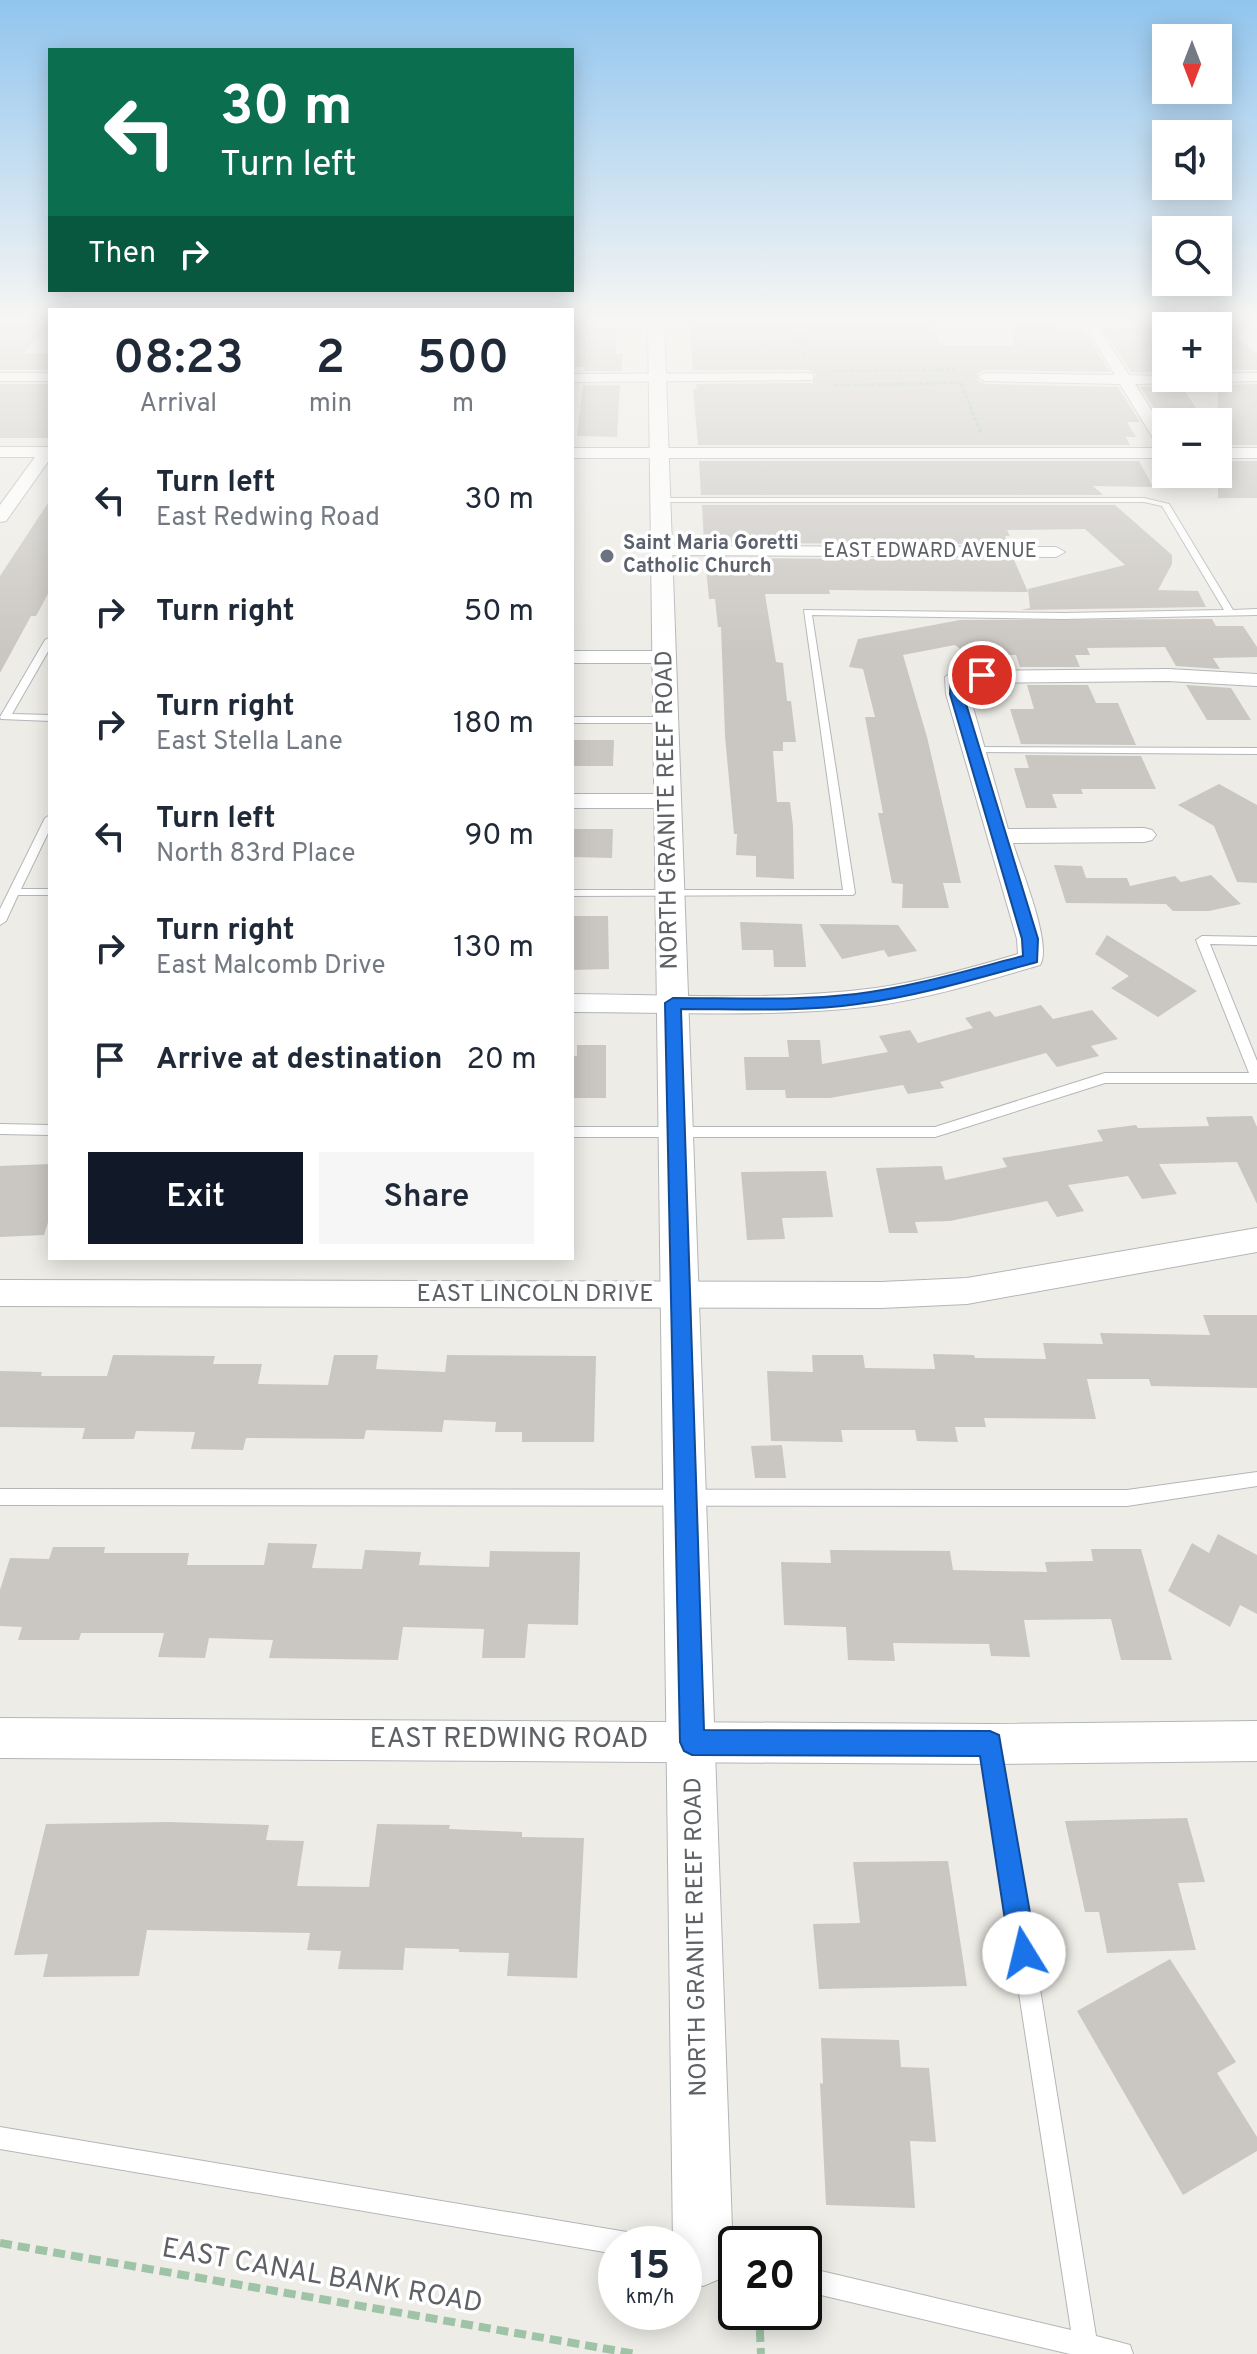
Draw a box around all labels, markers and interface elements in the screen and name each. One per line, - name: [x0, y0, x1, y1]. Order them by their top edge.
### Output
- north arrow: [1152, 24, 1232, 104]
- map controls: [1152, 24, 1232, 488]
- text: 30 m: [220, 74, 353, 144]
- icon: left: [88, 80, 192, 184]
- button: sound: [1152, 120, 1232, 200]
- text: Turn left: [220, 143, 357, 189]
- button: search: [1152, 216, 1232, 296]
- icon: right: [172, 232, 216, 276]
- text: Then: [88, 236, 156, 273]
- button: +: [1152, 312, 1232, 392]
- text: 08:23: [113, 330, 244, 390]
- text: 2: [316, 330, 345, 390]
- text: 500: [417, 330, 509, 390]
- text: Arrival: [140, 388, 217, 421]
- text: min: [309, 388, 352, 421]
- text: m: [452, 388, 474, 421]
- button: −: [1152, 408, 1232, 488]
- text: Turn left: [156, 465, 276, 502]
- icon: left: [88, 478, 132, 522]
- text: 30 m: [465, 482, 534, 519]
- text: East Redwing Road: [156, 502, 380, 535]
- place label: Saint Maria Goretti Catholic Church: [623, 531, 799, 580]
- street label: EAST EDWARD AVENUE: [823, 539, 1037, 565]
- marker: Saint Maria Goretti Catholic Church: [598, 547, 616, 565]
- icon: right: [88, 590, 132, 634]
- text: Turn right: [156, 594, 294, 631]
- text: 50 m: [464, 594, 534, 631]
- pin: [948, 641, 1016, 709]
- street label: NORTH GRANITE REEF ROAD: [650, 650, 686, 970]
- icon: arrive: [960, 653, 1004, 697]
- text: Turn right: [156, 689, 294, 726]
- icon: right: [88, 702, 132, 746]
- text: 180 m: [453, 706, 534, 743]
- text: East Stella Lane: [156, 726, 343, 759]
- text: Turn left: [156, 801, 276, 838]
- icon: left: [88, 814, 132, 858]
- text: 90 m: [465, 818, 534, 855]
- text: North 83rd Place: [156, 838, 356, 871]
- text: Turn right: [156, 913, 294, 950]
- icon: right: [88, 926, 132, 970]
- text: 130 m: [453, 930, 534, 967]
- text: East Malcomb Drive: [156, 950, 386, 983]
- icon: arrive: [88, 1038, 132, 1082]
- text: Arrive at destination: [156, 1042, 442, 1079]
- text: 20 m: [466, 1042, 537, 1079]
- button: Exit: [88, 1152, 303, 1244]
- button: Share: [319, 1152, 534, 1244]
- street label: EAST LINCOLN DRIVE: [416, 1280, 654, 1310]
- street label: EAST REDWING ROAD: [370, 1722, 648, 1758]
- street label: NORTH GRANITE REEF ROAD: [679, 1777, 715, 2097]
- position arrow: [982, 1911, 1066, 1995]
- speed limit sign: 20: [718, 2226, 822, 2330]
- street label: EAST CANAL BANK ROAD: [159, 2231, 485, 2323]
- text: 15: [630, 2243, 670, 2293]
- text: km/h: [626, 2285, 674, 2311]

